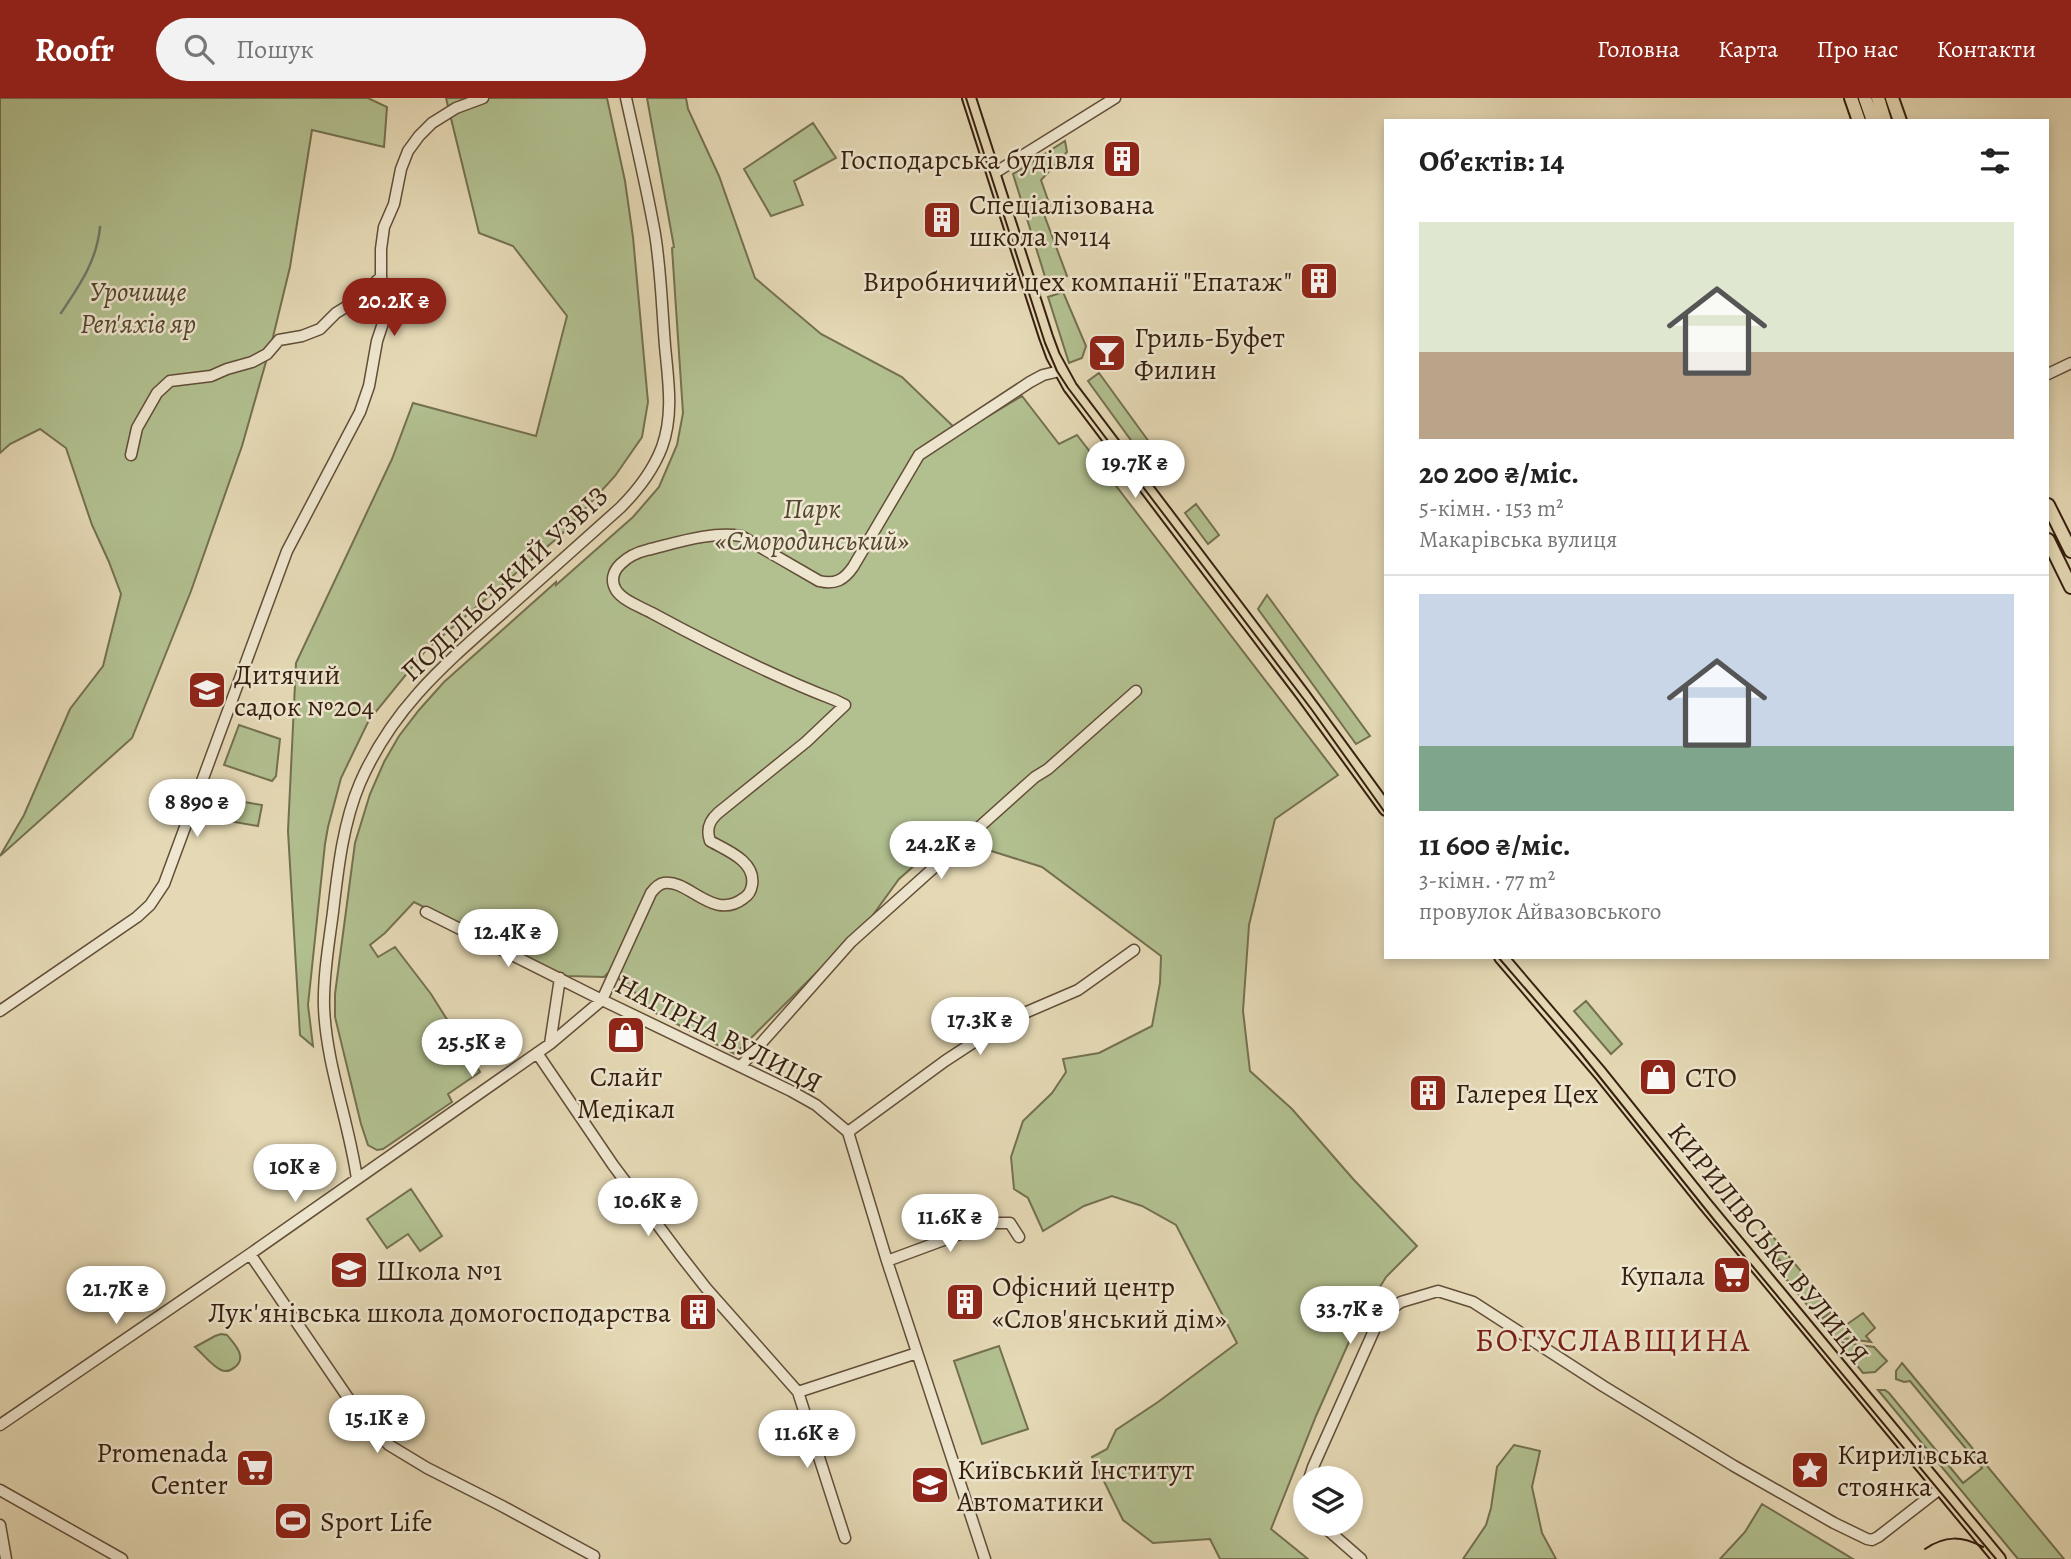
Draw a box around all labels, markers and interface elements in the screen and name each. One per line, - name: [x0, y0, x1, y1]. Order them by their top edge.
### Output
- search box: [156, 18, 646, 81]
- text: Roofr: [35, 27, 114, 72]
- icon: search: [180, 30, 218, 68]
- text: Пошук: [236, 32, 314, 67]
- text: Головна: [1597, 33, 1680, 65]
- text: Карта: [1718, 33, 1778, 65]
- text: Про нас: [1816, 33, 1898, 65]
- text: Контакти: [1936, 33, 2036, 65]
- building icon: Господарська будівля: [1101, 138, 1143, 180]
- place label: Господарська будівля: [839, 141, 1095, 179]
- text: Об’єктів: 14: [1419, 141, 1565, 181]
- icon: filters: [1976, 142, 2014, 180]
- place label: Спеціалізована школа №114: [969, 186, 1155, 256]
- building icon: Спеціалізована школа №114: [921, 199, 963, 241]
- building icon: Виробничий цех компанії "Епатаж": [1298, 260, 1340, 302]
- place label: Виробничий цех компанії "Епатаж": [863, 263, 1292, 301]
- icon: home: [1654, 268, 1780, 394]
- park label: Урочище Реп'яхів яр: [80, 273, 196, 343]
- pin: 20.2K ₴: [329, 278, 459, 338]
- text: 20.2K ₴: [358, 285, 430, 316]
- place label: Гриль-Буфет Филин: [1134, 319, 1285, 389]
- bar icon: Гриль-Буфет Филин: [1086, 332, 1128, 374]
- pin: 19.7K ₴: [1070, 440, 1200, 500]
- text: 19.7K ₴: [1102, 447, 1168, 478]
- text: 20 200 ₴/міс.: [1419, 453, 1579, 493]
- street label: ПОДІЛЬСЬКИЙ УЗВІЗ: [393, 477, 617, 690]
- park label: Парк «Смородинський»: [715, 490, 909, 560]
- text: 5-кімн. · 153 m²: [1419, 493, 1564, 524]
- text: Макарівська вулиця: [1419, 524, 1617, 555]
- icon: home: [1654, 640, 1780, 766]
- place label: Дитячий садок №204: [234, 656, 374, 726]
- school or university icon: Дитячий садок №204: [186, 669, 228, 711]
- pin: 8 890 ₴: [132, 780, 262, 839]
- text: 8 890 ₴: [165, 786, 229, 817]
- pin: 24.2K ₴: [876, 822, 1006, 881]
- text: 11 600 ₴/міс.: [1419, 825, 1571, 865]
- text: 24.2K ₴: [906, 828, 976, 859]
- text: 3-кімн. · 77 m²: [1419, 865, 1555, 896]
- text: провулок Айвазовського: [1419, 896, 1661, 927]
- pin: 12.4K ₴: [443, 910, 573, 969]
- text: 12.4K ₴: [474, 916, 542, 947]
- street label: НАГІРНА ВУЛИЦЯ: [609, 965, 828, 1102]
- pin: 17.3K ₴: [915, 998, 1045, 1057]
- text: 17.3K ₴: [947, 1004, 1013, 1035]
- shop icon: Слайг Медікал: [605, 1014, 647, 1056]
- pin: 25.5K ₴: [407, 1020, 537, 1079]
- text: 25.5K ₴: [438, 1026, 506, 1057]
- shop icon: СТО: [1637, 1056, 1679, 1098]
- place label: Слайг Медікал: [577, 1058, 675, 1128]
- place label: СТО: [1685, 1059, 1737, 1097]
- building icon: Галерея Цех: [1407, 1072, 1449, 1114]
- place label: Галерея Цех: [1455, 1075, 1599, 1113]
- street label: КИРИЛІВСЬКА ВУЛИЦЯ: [1659, 1115, 1878, 1373]
- pin: 10K ₴: [246, 1144, 344, 1204]
- text: 10K ₴: [269, 1151, 321, 1182]
- pin: 10.6K ₴: [583, 1178, 713, 1238]
- text: 10.6K ₴: [614, 1185, 682, 1216]
- pin: 11.6K ₴: [885, 1194, 1015, 1254]
- text: 11.6K ₴: [917, 1201, 983, 1232]
- school or university icon: Школа №1: [328, 1249, 370, 1291]
- place label: Школа №1: [376, 1252, 502, 1290]
- supermarket icon: Купала: [1711, 1254, 1753, 1296]
- place label: Купала: [1620, 1257, 1705, 1295]
- pin: 21.7K ₴: [51, 1266, 181, 1326]
- place label: Офісний центр «Слов'янський дім»: [992, 1268, 1227, 1338]
- text: 21.7K ₴: [83, 1273, 149, 1304]
- building icon: Офісний центр «Слов'янський дім»: [944, 1281, 986, 1323]
- pin: 33.7K ₴: [1285, 1286, 1415, 1346]
- building icon: Лук'янівська школа домогосподарства: [677, 1291, 719, 1333]
- text: 33.7K ₴: [1316, 1293, 1384, 1324]
- place label: Лук'янівська школа домогосподарства: [208, 1294, 671, 1332]
- district label: БОГУСЛАВЩИНА: [1475, 1318, 1751, 1362]
- pin: 15.1K ₴: [312, 1396, 442, 1455]
- text: 15.1K ₴: [345, 1402, 409, 1433]
- pin: 11.6K ₴: [742, 1410, 872, 1470]
- text: 11.6K ₴: [774, 1417, 840, 1448]
- place label: Promenada Center: [96, 1434, 228, 1504]
- place label: Кирилівська стоянка: [1837, 1436, 1989, 1506]
- supermarket icon: Promenada Center: [234, 1447, 276, 1489]
- place icon: Кирилівська стоянка: [1789, 1449, 1831, 1491]
- place label: Київський Інститут Автоматики: [956, 1451, 1194, 1521]
- school or university icon: Київський Інститут Автоматики: [909, 1464, 951, 1506]
- map controls: [1293, 1466, 1363, 1536]
- button: layers: [1293, 1466, 1363, 1536]
- sports icon: Sport Life: [272, 1500, 314, 1542]
- place label: Sport Life: [320, 1503, 432, 1541]

